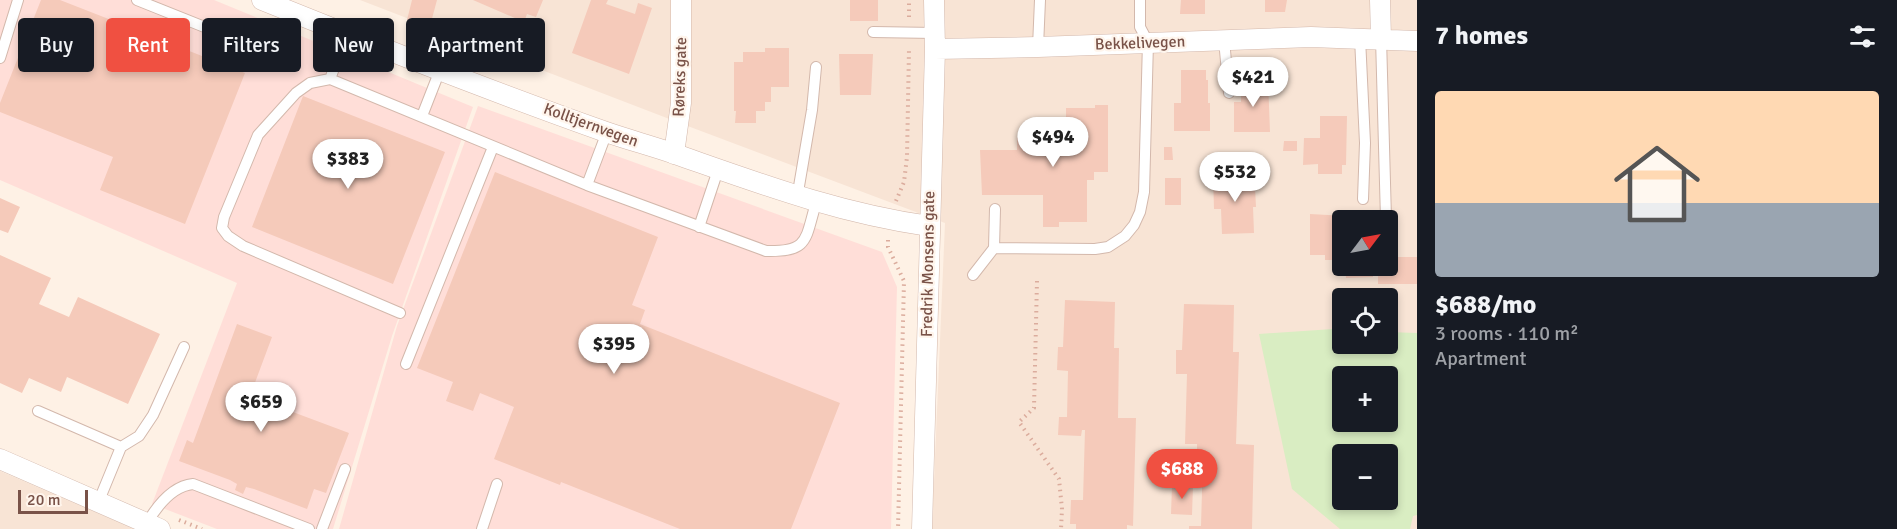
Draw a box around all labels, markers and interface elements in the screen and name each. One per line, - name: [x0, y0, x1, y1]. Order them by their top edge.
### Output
- chip: Buy: [18, 18, 94, 72]
- chip: Rent: [106, 18, 190, 72]
- chip: Filters: [202, 18, 301, 72]
- chip: New: [313, 18, 394, 72]
- chip: Apartment: [406, 18, 545, 72]
- text: 7 homes: [1435, 20, 1528, 52]
- icon: filters: [1846, 20, 1879, 53]
- street label: Bekkelivegen: [1094, 31, 1186, 55]
- street label: Røreks gate: [669, 37, 691, 117]
- pin: $421: [1217, 57, 1289, 108]
- text: $421: [1231, 64, 1275, 89]
- street label: Kolltjernvegen: [541, 99, 641, 151]
- pin: $494: [1017, 117, 1089, 168]
- text: $494: [1031, 124, 1075, 149]
- icon: home: [1603, 130, 1711, 238]
- pin: $383: [312, 139, 384, 190]
- text: $383: [326, 146, 370, 171]
- pin: $532: [1199, 152, 1271, 203]
- text: $532: [1213, 159, 1257, 184]
- street label: Fredrik Monsens gate: [917, 191, 939, 337]
- north arrow: [1332, 210, 1398, 276]
- map controls: [1332, 210, 1398, 510]
- button: locate: [1332, 288, 1398, 354]
- text: $688/mo: [1435, 289, 1536, 321]
- text: 3 rooms · 110 m²: [1435, 321, 1579, 346]
- pin: $395: [578, 324, 650, 375]
- text: $395: [592, 331, 636, 356]
- text: Apartment: [1435, 346, 1527, 371]
- button: +: [1332, 366, 1398, 432]
- pin: $659: [225, 382, 297, 433]
- text: $659: [239, 389, 283, 414]
- button: −: [1332, 444, 1398, 510]
- pin: $688: [1146, 449, 1218, 500]
- text: $688: [1160, 456, 1204, 481]
- scale bar: [18, 487, 88, 514]
- text: 20 m: [27, 490, 61, 510]

